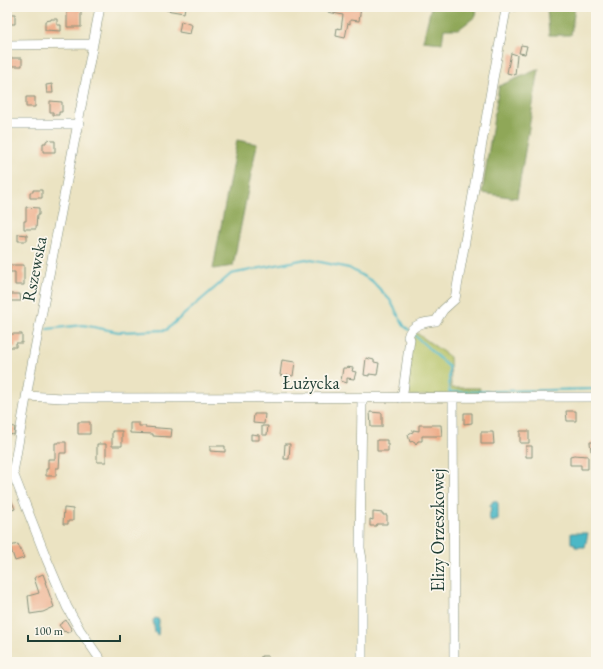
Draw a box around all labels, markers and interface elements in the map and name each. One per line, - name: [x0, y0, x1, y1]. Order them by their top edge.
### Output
- street label: Rszewska: [16, 234, 52, 304]
- street label: Łużycka: [282, 371, 340, 394]
- street label: Elizy Orzeszkowej: [426, 468, 449, 592]
- scale bar: [28, 617, 120, 643]
- text: 100 m: [34, 623, 64, 639]

